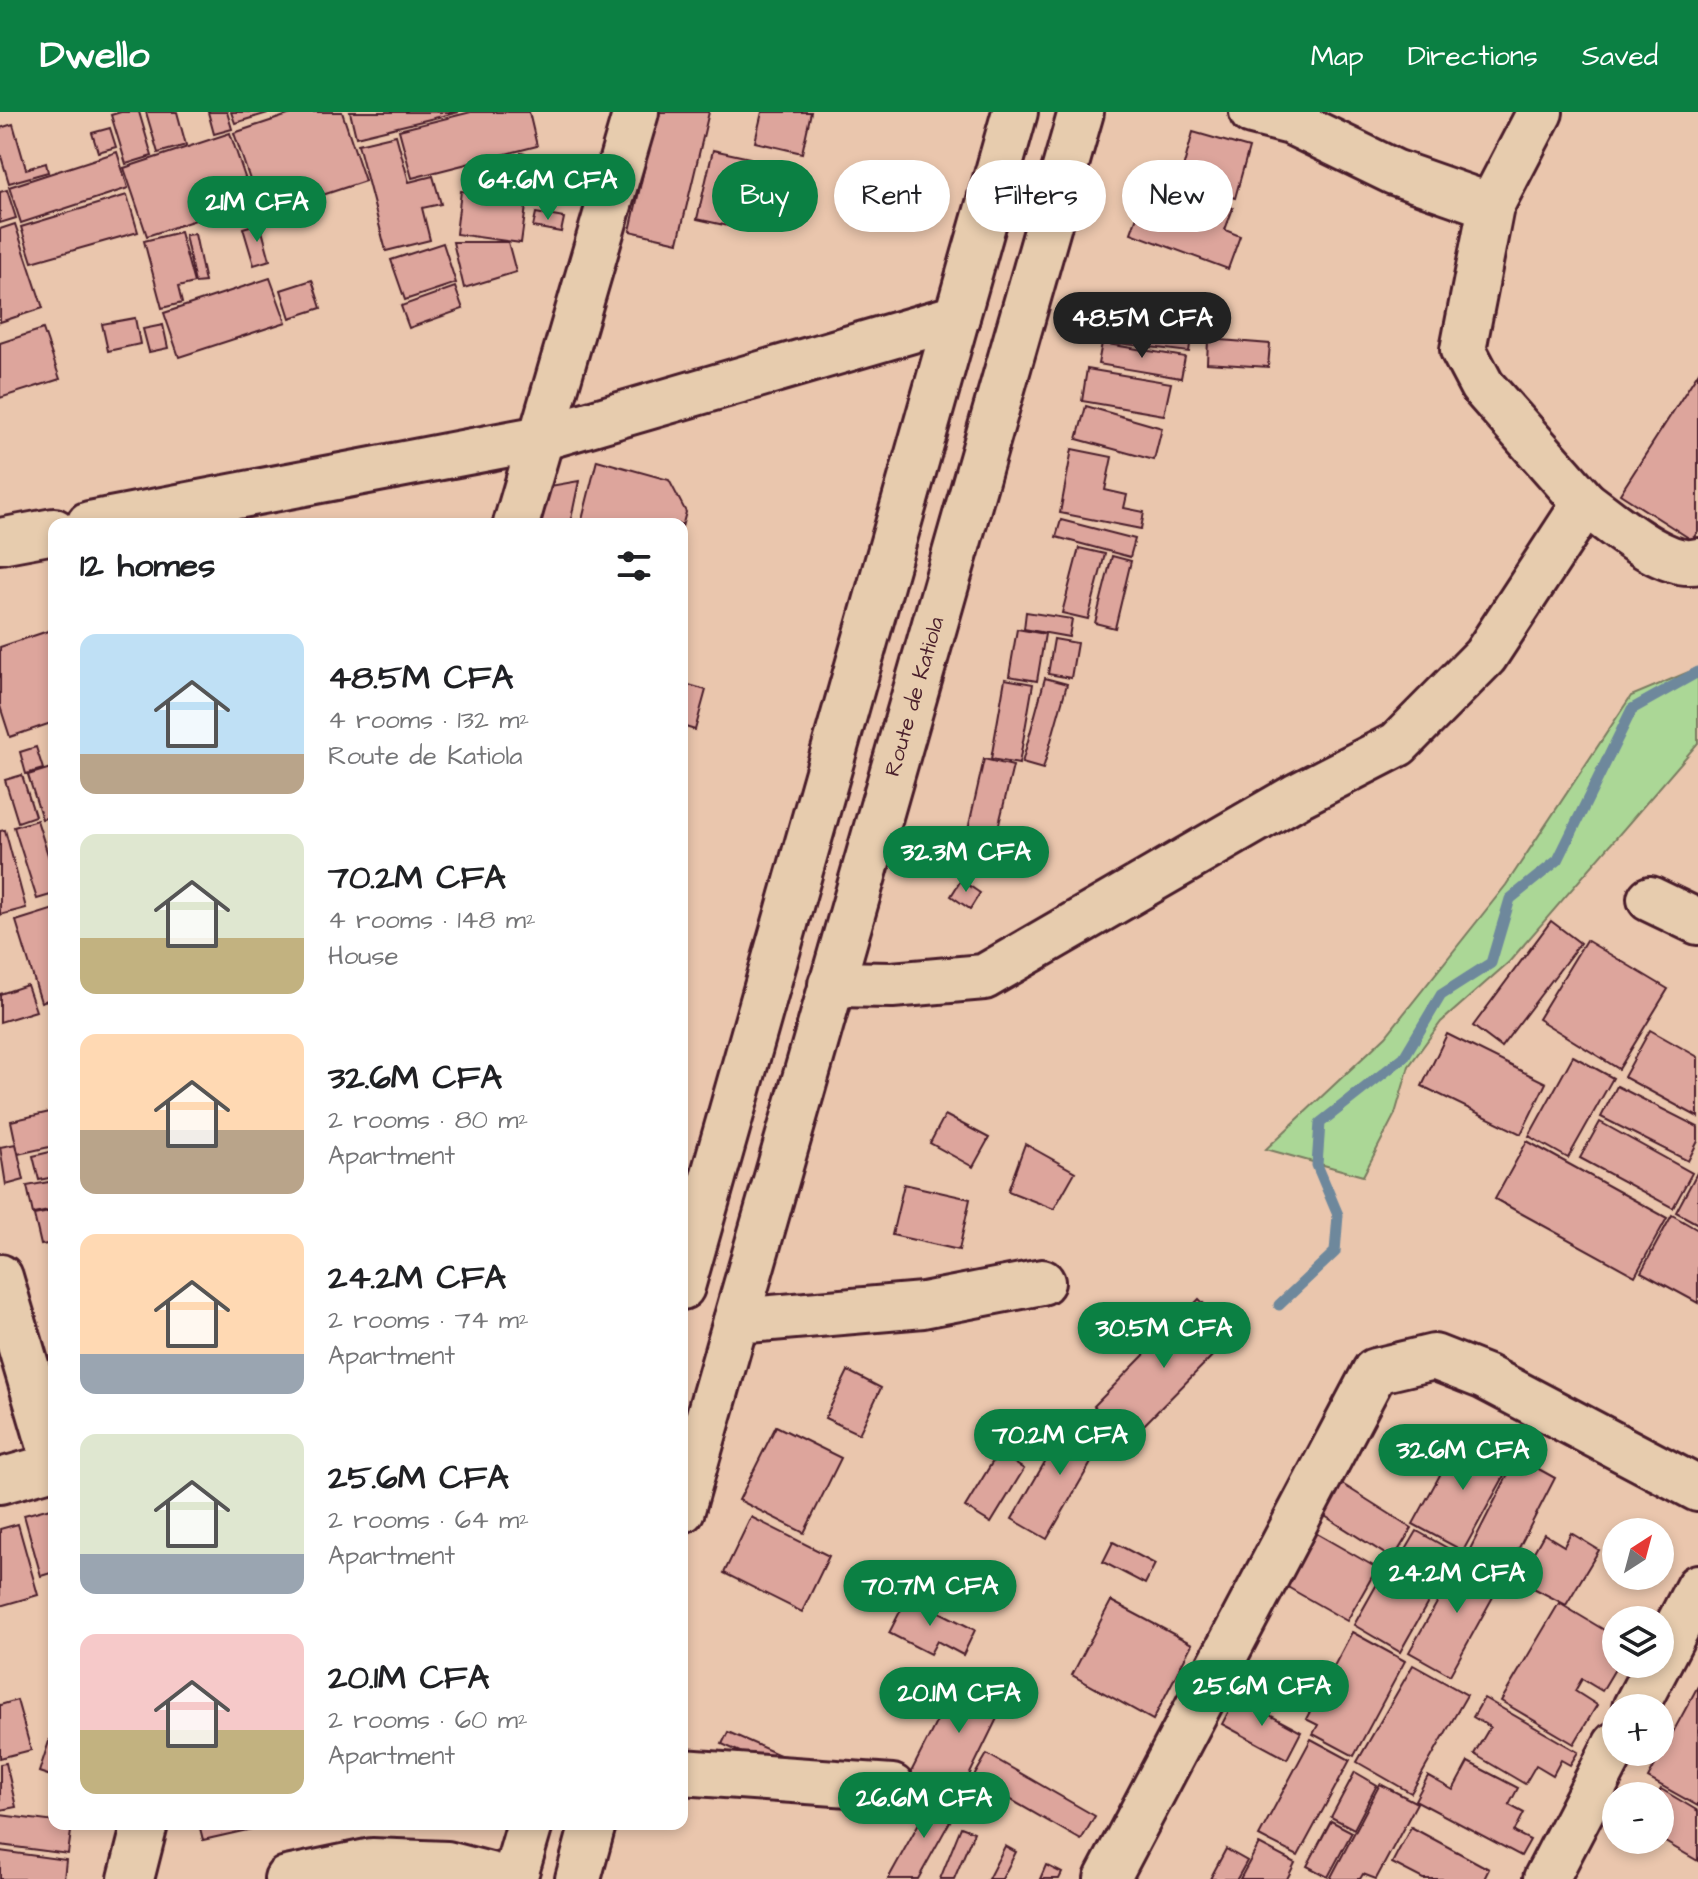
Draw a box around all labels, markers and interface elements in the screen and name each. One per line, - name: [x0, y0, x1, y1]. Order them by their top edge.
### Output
- text: Dwello: [40, 30, 149, 82]
- text: Map: [1311, 37, 1364, 76]
- text: Directions: [1408, 37, 1538, 76]
- text: Saved: [1582, 37, 1658, 76]
- pin: 64.6M CFA: [456, 154, 640, 222]
- chip: Buy: [712, 160, 818, 232]
- chip: Rent: [834, 160, 950, 232]
- chip: Filters: [966, 160, 1106, 232]
- chip: New: [1122, 160, 1233, 232]
- text: 64.6M CFA: [479, 162, 617, 198]
- pin: 21M CFA: [183, 176, 331, 244]
- text: 21M CFA: [205, 184, 309, 220]
- pin: 48.5M CFA: [1050, 292, 1234, 360]
- text: 48.5M CFA: [1071, 300, 1213, 336]
- text: 12 homes: [80, 542, 215, 590]
- icon: filters: [612, 544, 656, 588]
- street label: Route de Katiola: [877, 613, 952, 780]
- text: 48.5M CFA: [328, 654, 513, 702]
- icon: home: [144, 666, 240, 762]
- text: 4 rooms · 132 m²: [328, 702, 529, 738]
- text: Route de Katiola: [328, 738, 523, 774]
- pin: 32.3M CFA: [874, 826, 1058, 894]
- text: 32.3M CFA: [901, 834, 1031, 870]
- text: 70.2M CFA: [328, 854, 506, 902]
- icon: home: [144, 866, 240, 962]
- text: 4 rooms · 148 m²: [328, 902, 536, 938]
- text: House: [328, 938, 399, 974]
- text: 32.6M CFA: [328, 1054, 502, 1102]
- icon: home: [144, 1066, 240, 1162]
- text: 2 rooms · 80 m²: [328, 1102, 528, 1138]
- text: Apartment: [328, 1138, 455, 1174]
- text: 24.2M CFA: [328, 1254, 506, 1302]
- icon: home: [144, 1266, 240, 1362]
- text: 2 rooms · 74 m²: [328, 1302, 529, 1338]
- pin: 30.5M CFA: [1072, 1302, 1256, 1370]
- text: 30.5M CFA: [1096, 1310, 1232, 1346]
- text: Apartment: [328, 1338, 455, 1374]
- pin: 70.2M CFA: [968, 1409, 1152, 1477]
- text: 70.2M CFA: [992, 1417, 1128, 1453]
- pin: 32.6M CFA: [1371, 1424, 1555, 1492]
- text: 32.6M CFA: [1396, 1432, 1530, 1468]
- text: 25.6M CFA: [328, 1454, 509, 1502]
- icon: home: [144, 1466, 240, 1562]
- text: 2 rooms · 64 m²: [328, 1502, 529, 1538]
- north arrow: [1602, 1518, 1674, 1590]
- map controls: [1602, 1518, 1674, 1854]
- text: Apartment: [328, 1538, 455, 1574]
- pin: 24.2M CFA: [1365, 1547, 1549, 1615]
- text: 24.2M CFA: [1389, 1555, 1525, 1591]
- pin: 70.7M CFA: [838, 1560, 1022, 1628]
- text: 70.7M CFA: [861, 1568, 999, 1604]
- button: layers: [1602, 1606, 1674, 1678]
- text: 20.1M CFA: [328, 1654, 489, 1702]
- pin: 25.6M CFA: [1170, 1660, 1354, 1728]
- icon: home: [144, 1666, 240, 1762]
- pin: 20.1M CFA: [867, 1667, 1051, 1735]
- text: 25.6M CFA: [1193, 1668, 1331, 1704]
- text: 20.1M CFA: [897, 1675, 1021, 1711]
- button: +: [1602, 1694, 1674, 1766]
- text: 2 rooms · 60 m²: [328, 1702, 528, 1738]
- text: Apartment: [328, 1738, 455, 1774]
- pin: 26.6M CFA: [832, 1772, 1016, 1840]
- text: 26.6M CFA: [856, 1780, 992, 1816]
- button: −: [1602, 1782, 1674, 1854]

